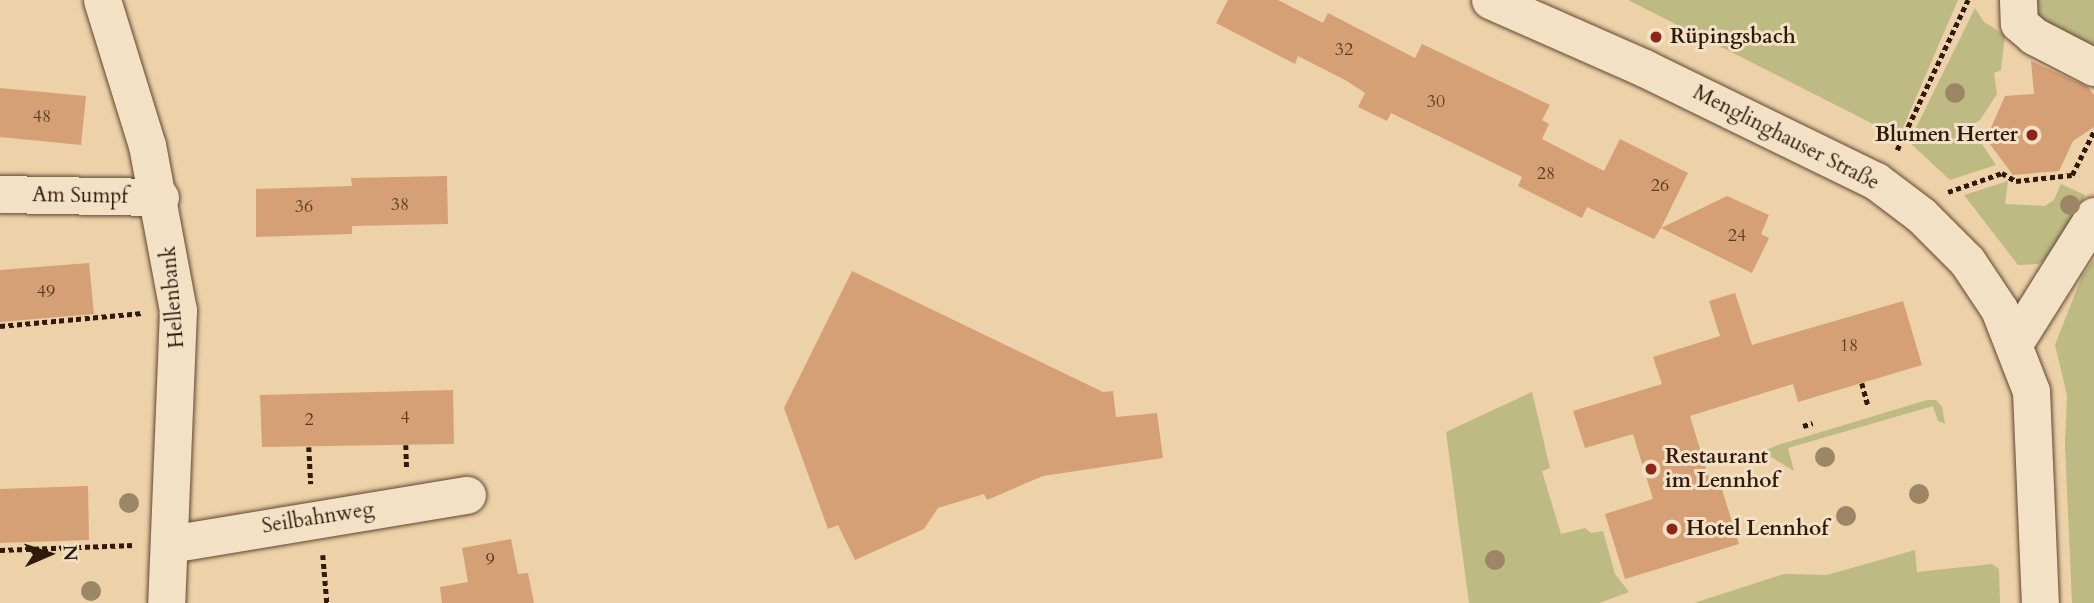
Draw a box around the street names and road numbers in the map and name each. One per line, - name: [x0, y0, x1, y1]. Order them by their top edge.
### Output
- street label: Menglinghauser Straße: [1689, 80, 1883, 196]
- street label: Am Sumpf: [32, 183, 128, 209]
- street label: Hellenbank: [156, 245, 190, 349]
- street label: Seilbahnweg: [260, 497, 376, 539]

